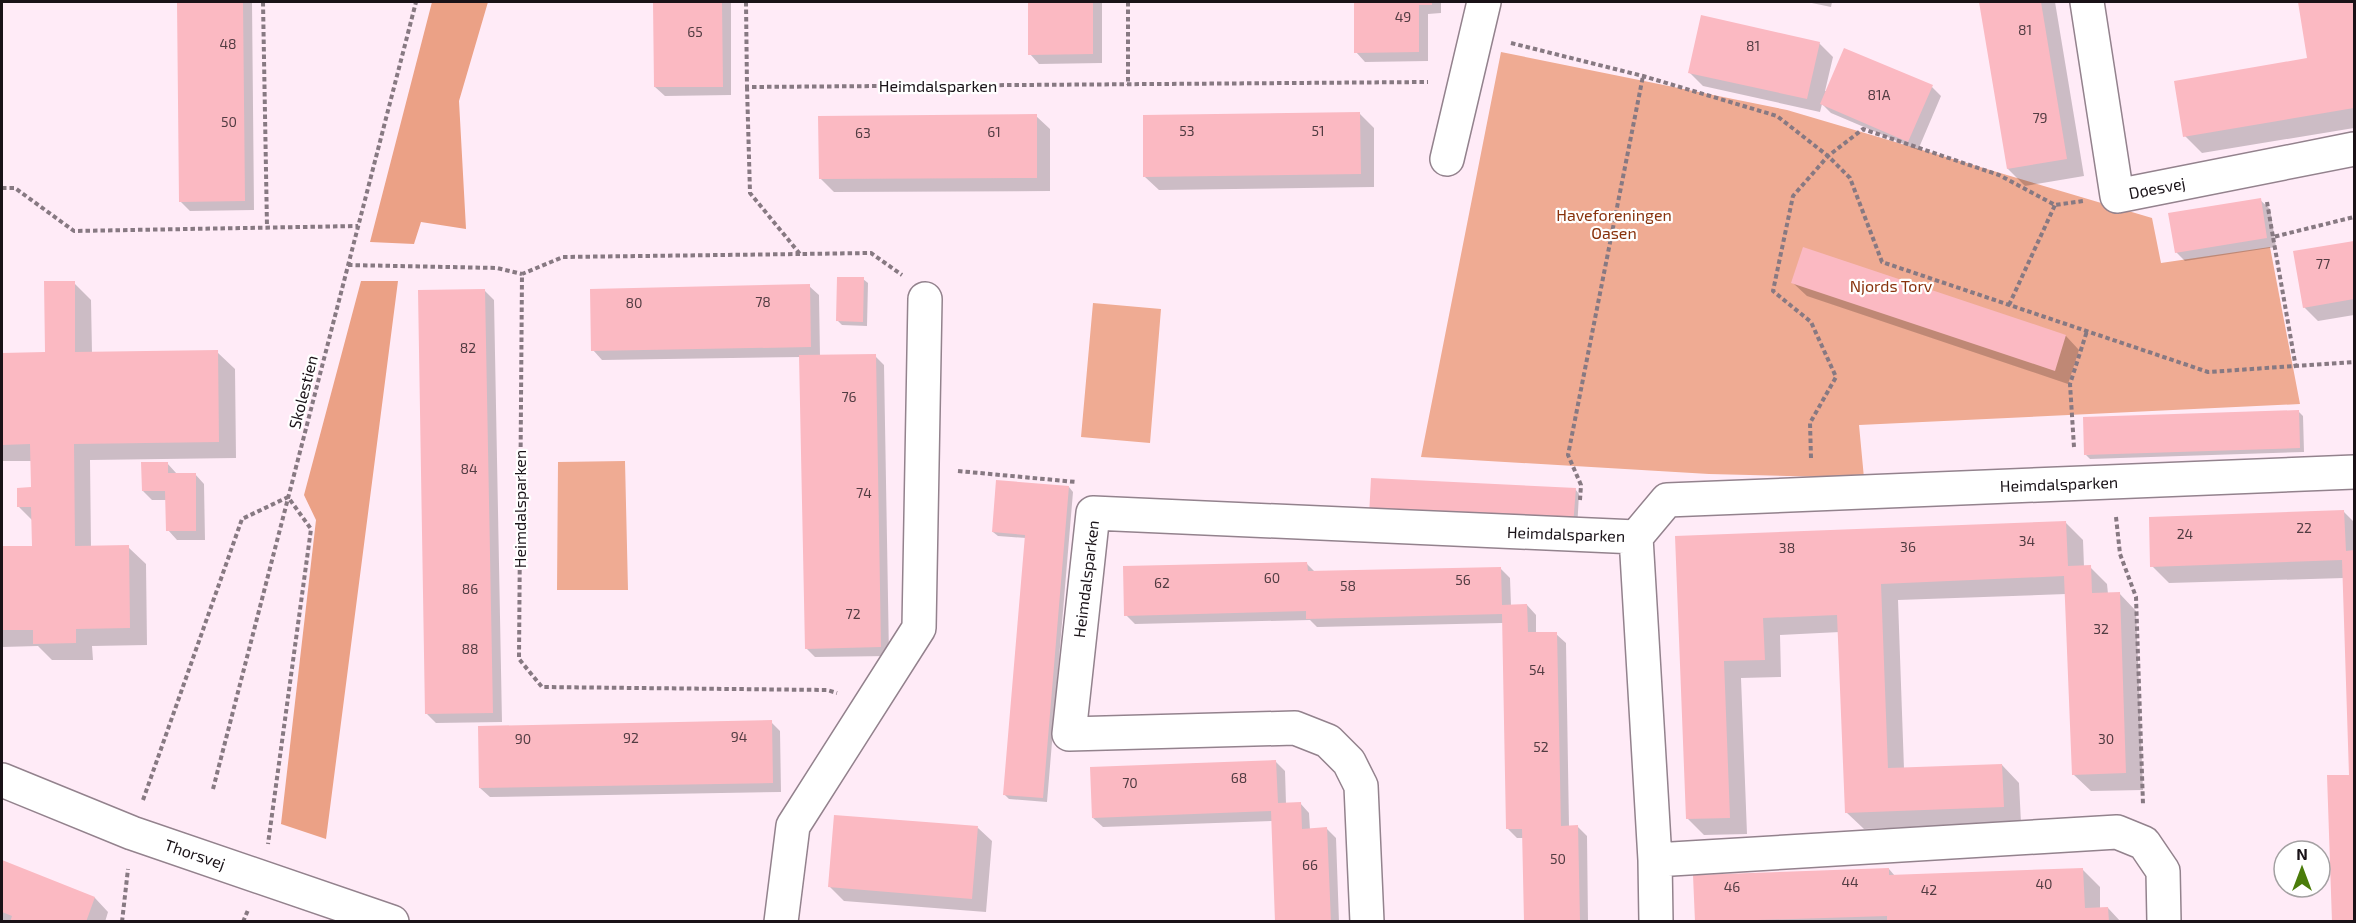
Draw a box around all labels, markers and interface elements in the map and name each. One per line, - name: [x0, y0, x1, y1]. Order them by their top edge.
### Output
- house number: 49: [1395, 8, 1411, 25]
- house number: 81: [2018, 21, 2032, 38]
- house number: 65: [687, 23, 703, 40]
- house number: 48: [219, 35, 237, 52]
- house number: 81: [1746, 37, 1760, 54]
- street label: Heimdalsparken: [879, 76, 997, 95]
- house number: 81A: [1868, 86, 1891, 103]
- house number: 79: [2032, 109, 2048, 126]
- house number: 50: [221, 113, 237, 130]
- house number: 53: [1179, 122, 1195, 139]
- house number: 51: [1311, 122, 1325, 139]
- house number: 61: [987, 123, 1001, 140]
- house number: 63: [855, 124, 871, 141]
- street label: Døesvej: [2127, 173, 2187, 203]
- park label: Haveforeningen Oasen: [1556, 205, 1672, 242]
- house number: 77: [2316, 255, 2330, 272]
- park label: Njords Torv: [1850, 276, 1933, 296]
- house number: 78: [755, 293, 771, 310]
- house number: 80: [626, 294, 642, 311]
- house number: 82: [460, 339, 476, 356]
- street label: Skolestien: [284, 353, 321, 431]
- house number: 76: [841, 388, 857, 405]
- street label: Heimdalsparken: [510, 450, 529, 568]
- house number: 84: [460, 460, 478, 477]
- street label: Heimdalsparken: [1999, 472, 2118, 495]
- house number: 74: [856, 484, 872, 501]
- street label: Heimdalsparken: [1069, 519, 1102, 639]
- house number: 22: [2296, 519, 2312, 536]
- street label: Heimdalsparken: [1507, 522, 1626, 545]
- house number: 24: [2177, 525, 2193, 542]
- house number: 34: [2019, 532, 2035, 549]
- house number: 36: [1900, 538, 1916, 555]
- house number: 38: [1779, 539, 1795, 556]
- house number: 60: [1264, 569, 1280, 586]
- house number: 56: [1455, 571, 1471, 588]
- house number: 62: [1154, 574, 1170, 591]
- house number: 58: [1340, 577, 1356, 594]
- house number: 86: [462, 580, 478, 597]
- house number: 72: [845, 605, 861, 622]
- house number: 32: [2093, 620, 2109, 637]
- house number: 88: [462, 640, 479, 657]
- house number: 54: [1529, 661, 1545, 678]
- house number: 94: [731, 728, 747, 745]
- house number: 92: [623, 729, 639, 746]
- house number: 90: [515, 730, 531, 747]
- house number: 30: [2098, 730, 2114, 747]
- house number: 52: [1533, 738, 1549, 755]
- house number: 68: [1231, 769, 1247, 786]
- house number: 70: [1122, 774, 1138, 791]
- street label: Thorsvej: [162, 834, 228, 874]
- north arrow: [2272, 839, 2332, 899]
- text: N: [2296, 844, 2308, 863]
- house number: 50: [1550, 850, 1566, 867]
- house number: 66: [1302, 856, 1318, 873]
- house number: 44: [1841, 873, 1859, 890]
- house number: 40: [2035, 875, 2053, 892]
- house number: 46: [1724, 878, 1740, 895]
- house number: 42: [1921, 881, 1937, 898]

